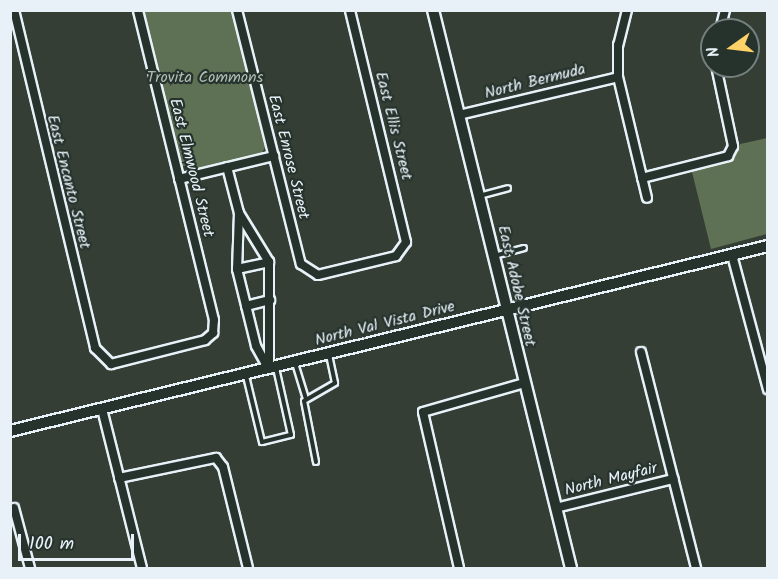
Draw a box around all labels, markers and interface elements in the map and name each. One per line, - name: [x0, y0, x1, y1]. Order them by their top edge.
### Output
- north arrow: [700, 18, 760, 78]
- text: N: [701, 44, 727, 60]
- street label: North Bermuda: [483, 60, 587, 104]
- park label: Trovita Commons: [147, 68, 263, 88]
- street label: East Ellis Street: [370, 70, 416, 182]
- street label: East Enrose Street: [263, 93, 313, 221]
- street label: East Elmwood Street: [164, 97, 218, 239]
- street label: East Encanto Street: [42, 113, 94, 251]
- street label: East Adobe Street: [493, 224, 539, 348]
- street label: North Val Vista Drive: [313, 297, 457, 351]
- street label: North Mayfair: [563, 459, 659, 501]
- scale bar: [21, 522, 136, 560]
- text: 100 m: [29, 530, 74, 559]

